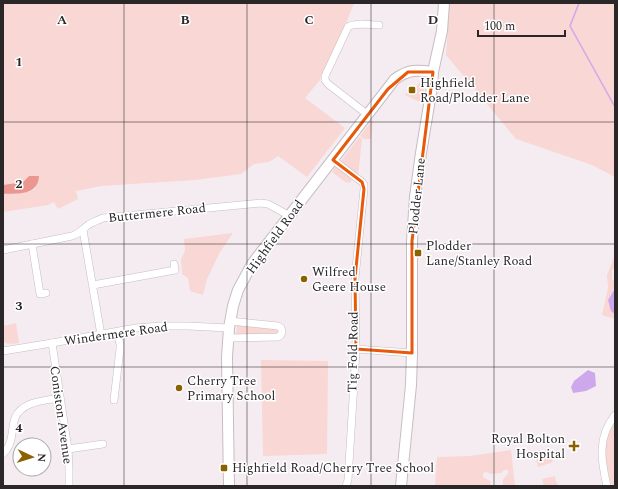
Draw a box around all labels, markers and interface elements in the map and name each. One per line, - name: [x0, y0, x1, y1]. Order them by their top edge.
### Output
- text: A: [57, 10, 67, 30]
- text: B: [180, 10, 190, 30]
- text: C: [304, 10, 314, 30]
- text: D: [428, 10, 438, 30]
- scale bar: [478, 12, 565, 38]
- text: 100 m: [484, 17, 515, 36]
- text: 1: [15, 52, 23, 72]
- place label: Highfield Road/Plodder Lane: [420, 73, 529, 108]
- marker: Highfield Road/Plodder Lane: [407, 85, 417, 95]
- street label: Plodder Lane: [403, 157, 431, 235]
- text: 2: [15, 174, 23, 194]
- street label: Highfield Road: [241, 196, 309, 278]
- street label: Buttermere Road: [107, 198, 207, 228]
- place label: Plodder Lane/Stanley Road: [426, 236, 532, 271]
- marker: Plodder Lane/Stanley Road: [413, 248, 423, 258]
- place label: Wilfred Geere House: [312, 262, 386, 297]
- marker: Wilfred Geere House: [299, 274, 309, 284]
- text: 3: [15, 296, 23, 316]
- street label: Tig Fold Road: [342, 311, 364, 393]
- street label: Windermere Road: [63, 317, 169, 351]
- street label: Coniston Avenue: [44, 365, 78, 465]
- place label: Cherry Tree Primary School: [187, 371, 276, 406]
- marker: Cherry Tree Primary School: [174, 383, 184, 393]
- text: 4: [15, 418, 23, 438]
- place label: Royal Bolton Hospital: [491, 429, 565, 464]
- north arrow: [12, 437, 52, 477]
- marker: Royal Bolton Hospital: [568, 440, 580, 452]
- text: N: [33, 453, 50, 463]
- place label: Highfield Road/Cherry Tree School: [232, 458, 434, 478]
- marker: Highfield Road/Cherry Tree School: [219, 463, 229, 473]

